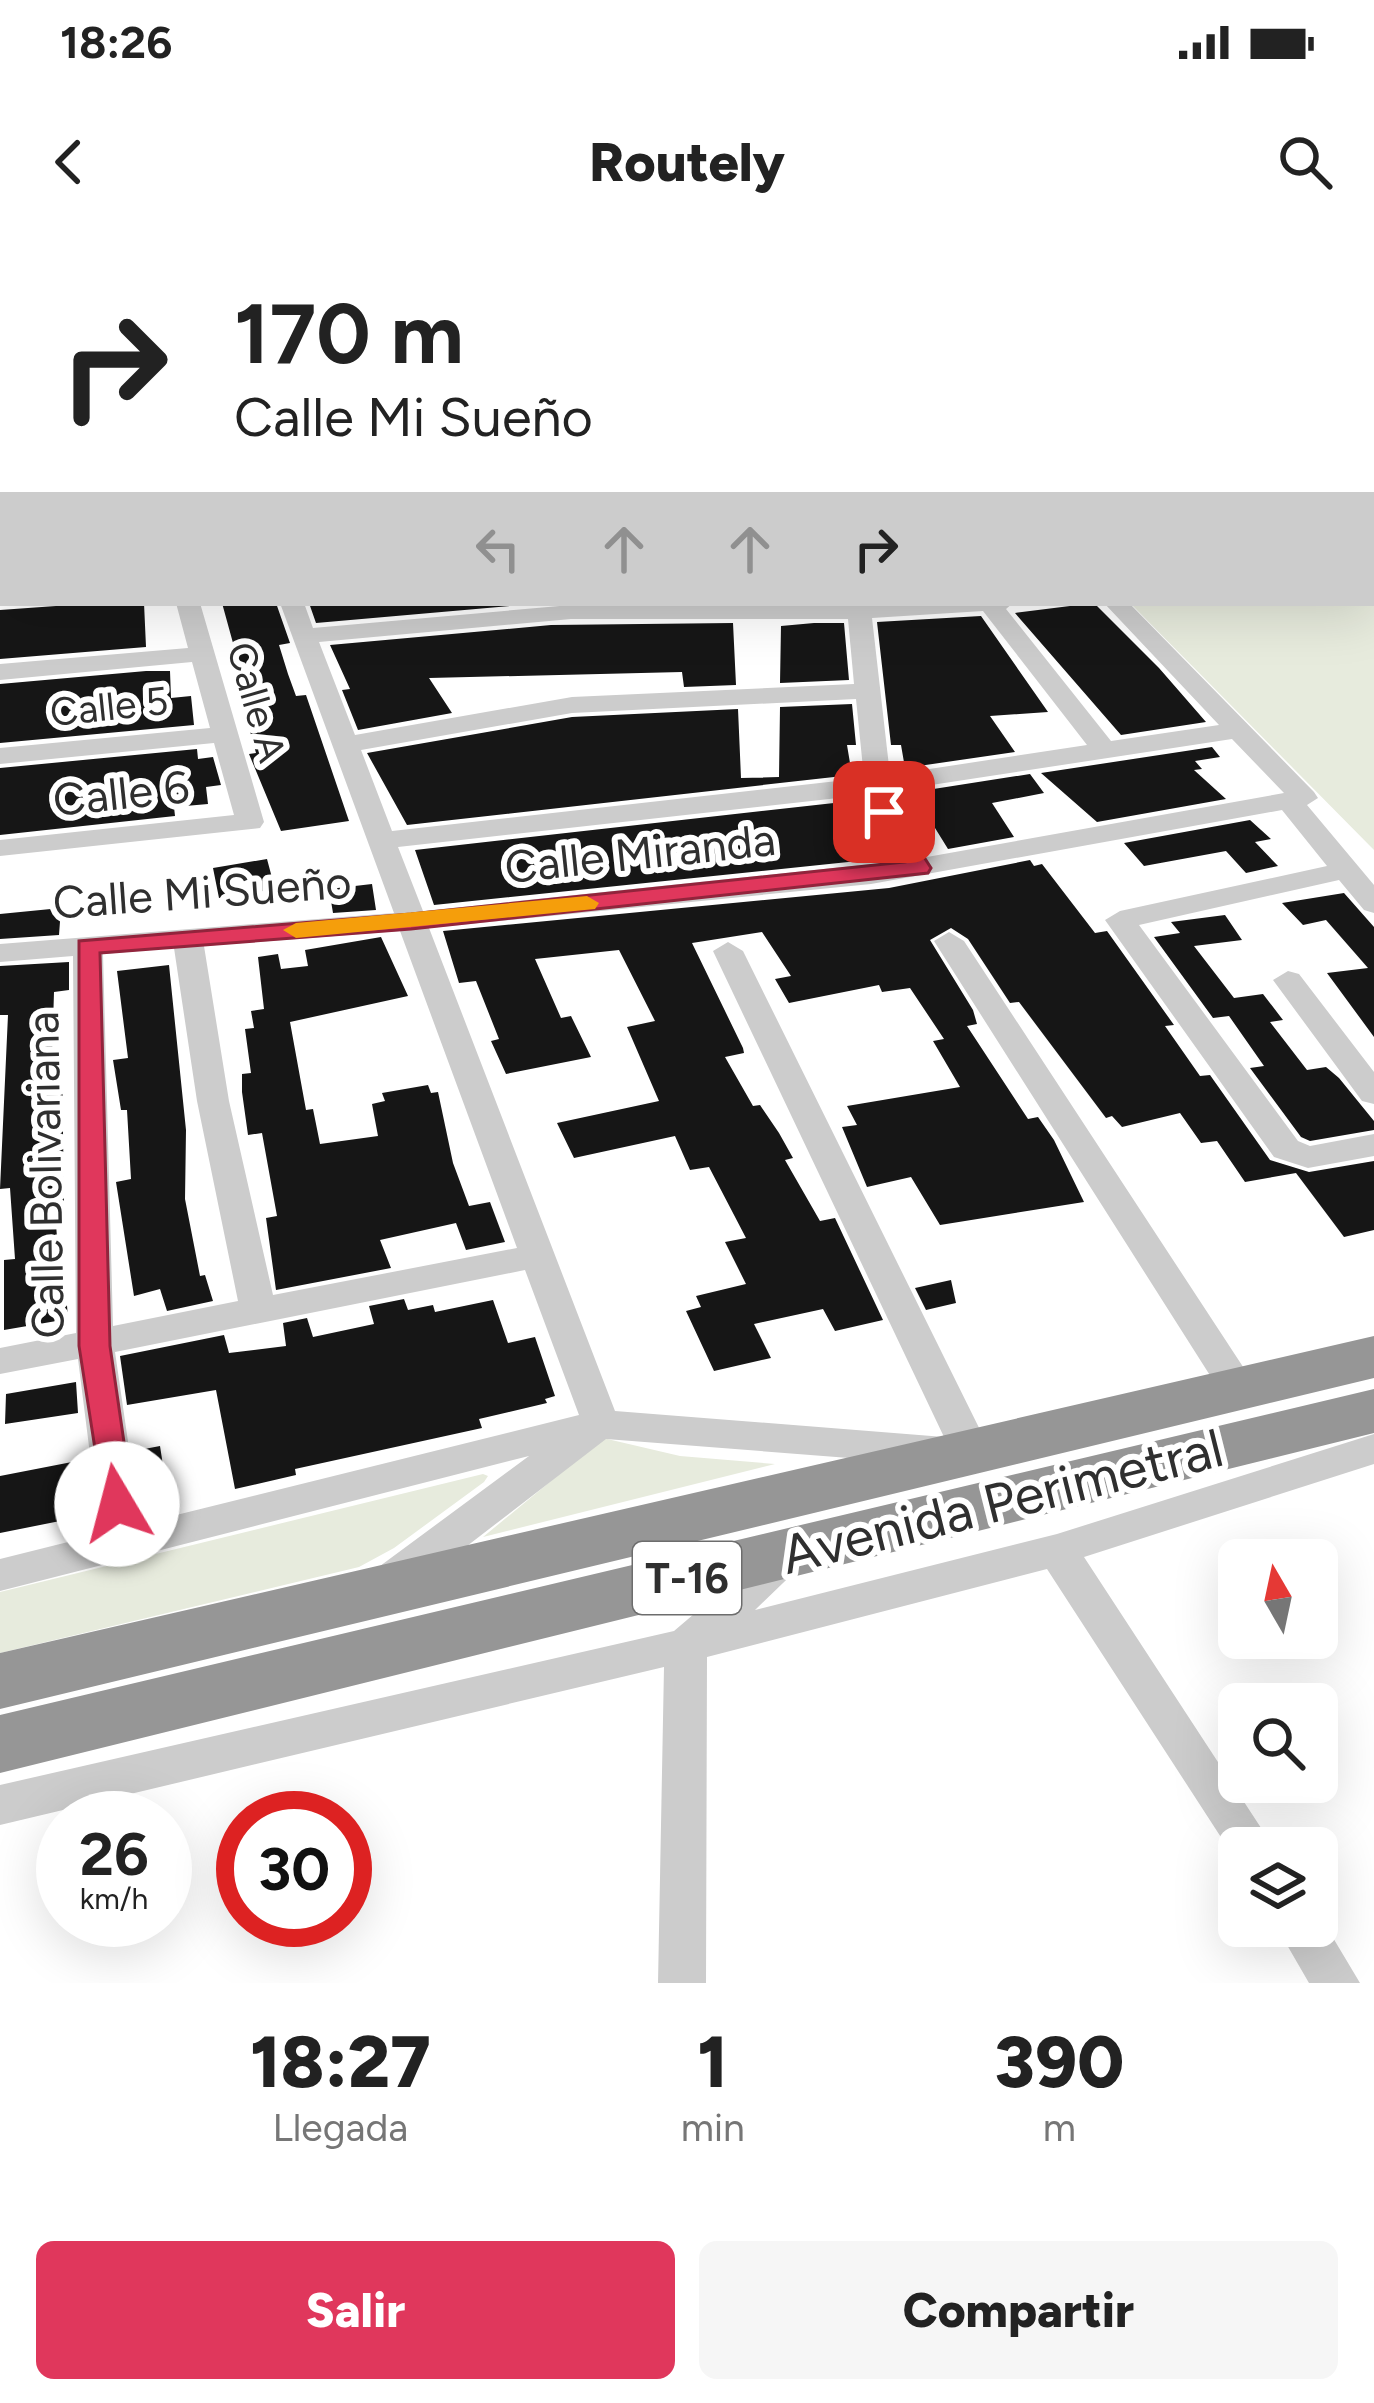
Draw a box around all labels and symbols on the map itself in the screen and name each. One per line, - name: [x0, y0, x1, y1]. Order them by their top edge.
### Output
- street label: Calle A: [217, 637, 296, 768]
- street label: Calle 5: [48, 677, 170, 736]
- street label: Calle 6: [50, 759, 192, 827]
- pin: [833, 761, 935, 863]
- street label: Calle Miranda: [502, 812, 778, 894]
- street label: Calle Mi Sueño: [51, 855, 353, 929]
- street label: Calle Bolivariana: [15, 1011, 75, 1339]
- street label: Avenida Perimetral: [775, 1415, 1230, 1588]
- position arrow: [54, 1441, 180, 1567]
- north arrow: [1218, 1539, 1338, 1659]
- road number: T-16: [633, 1542, 741, 1614]
- speed limit sign: 30: [216, 1791, 372, 1947]

